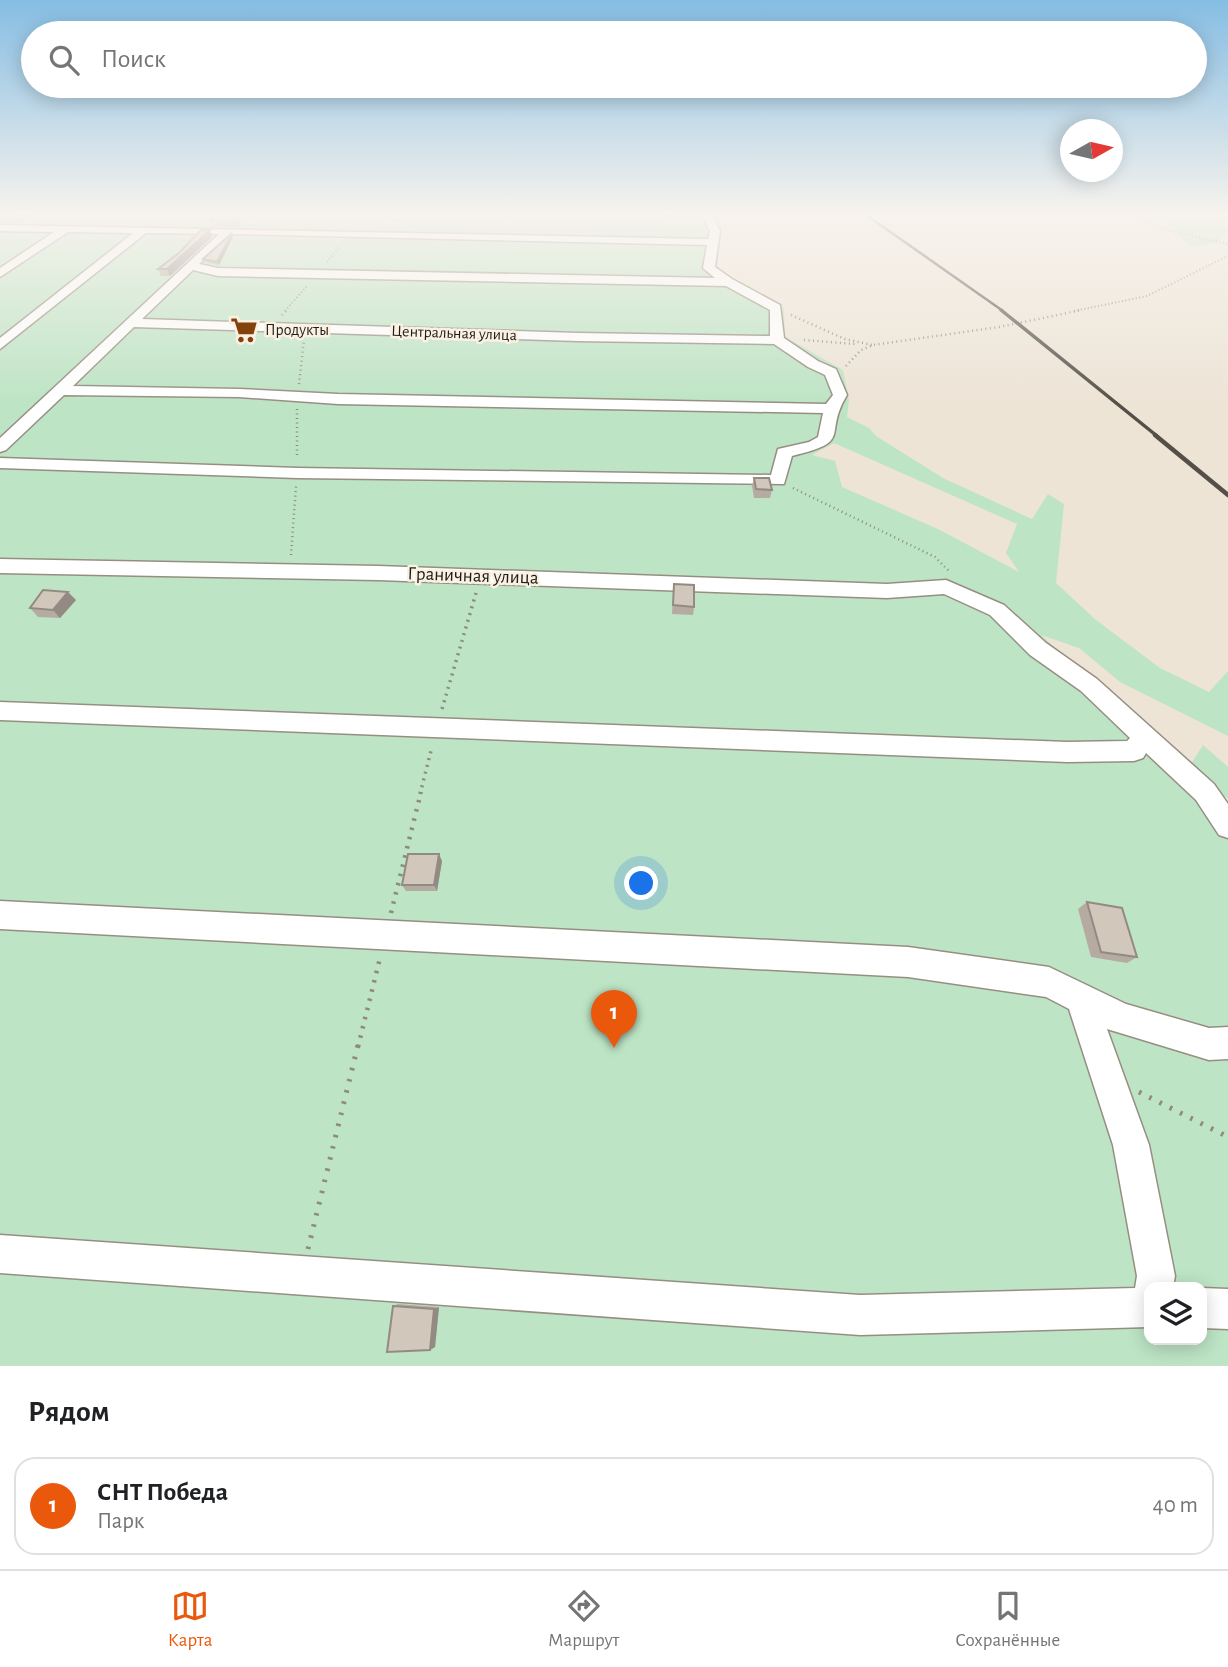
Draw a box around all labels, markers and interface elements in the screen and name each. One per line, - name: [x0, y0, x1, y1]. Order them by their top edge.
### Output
- search box: [21, 21, 1207, 98]
- icon: search: [45, 41, 83, 79]
- text: Поиск: [101, 46, 166, 72]
- north arrow: [1060, 119, 1123, 182]
- supermarket icon: Продукты: [229, 315, 259, 345]
- place label: Продукты: [265, 322, 329, 339]
- street label: Центральная улица: [391, 323, 517, 344]
- street label: Граничная улица: [407, 564, 539, 588]
- your location: [624, 866, 658, 900]
- pin: 1: [591, 990, 637, 1048]
- map controls: [1144, 1282, 1207, 1345]
- button: layers: [1144, 1282, 1207, 1345]
- text: Рядом: [28, 1397, 110, 1427]
- text: СНТ Победа: [97, 1479, 228, 1505]
- text: 1: [49, 1494, 57, 1517]
- text: 40 m: [1153, 1494, 1198, 1517]
- text: Парк: [97, 1510, 144, 1533]
- tab: Карта: [168, 1587, 212, 1652]
- tab: Маршрут: [548, 1587, 619, 1652]
- tab: Сохранённые: [955, 1587, 1060, 1652]

